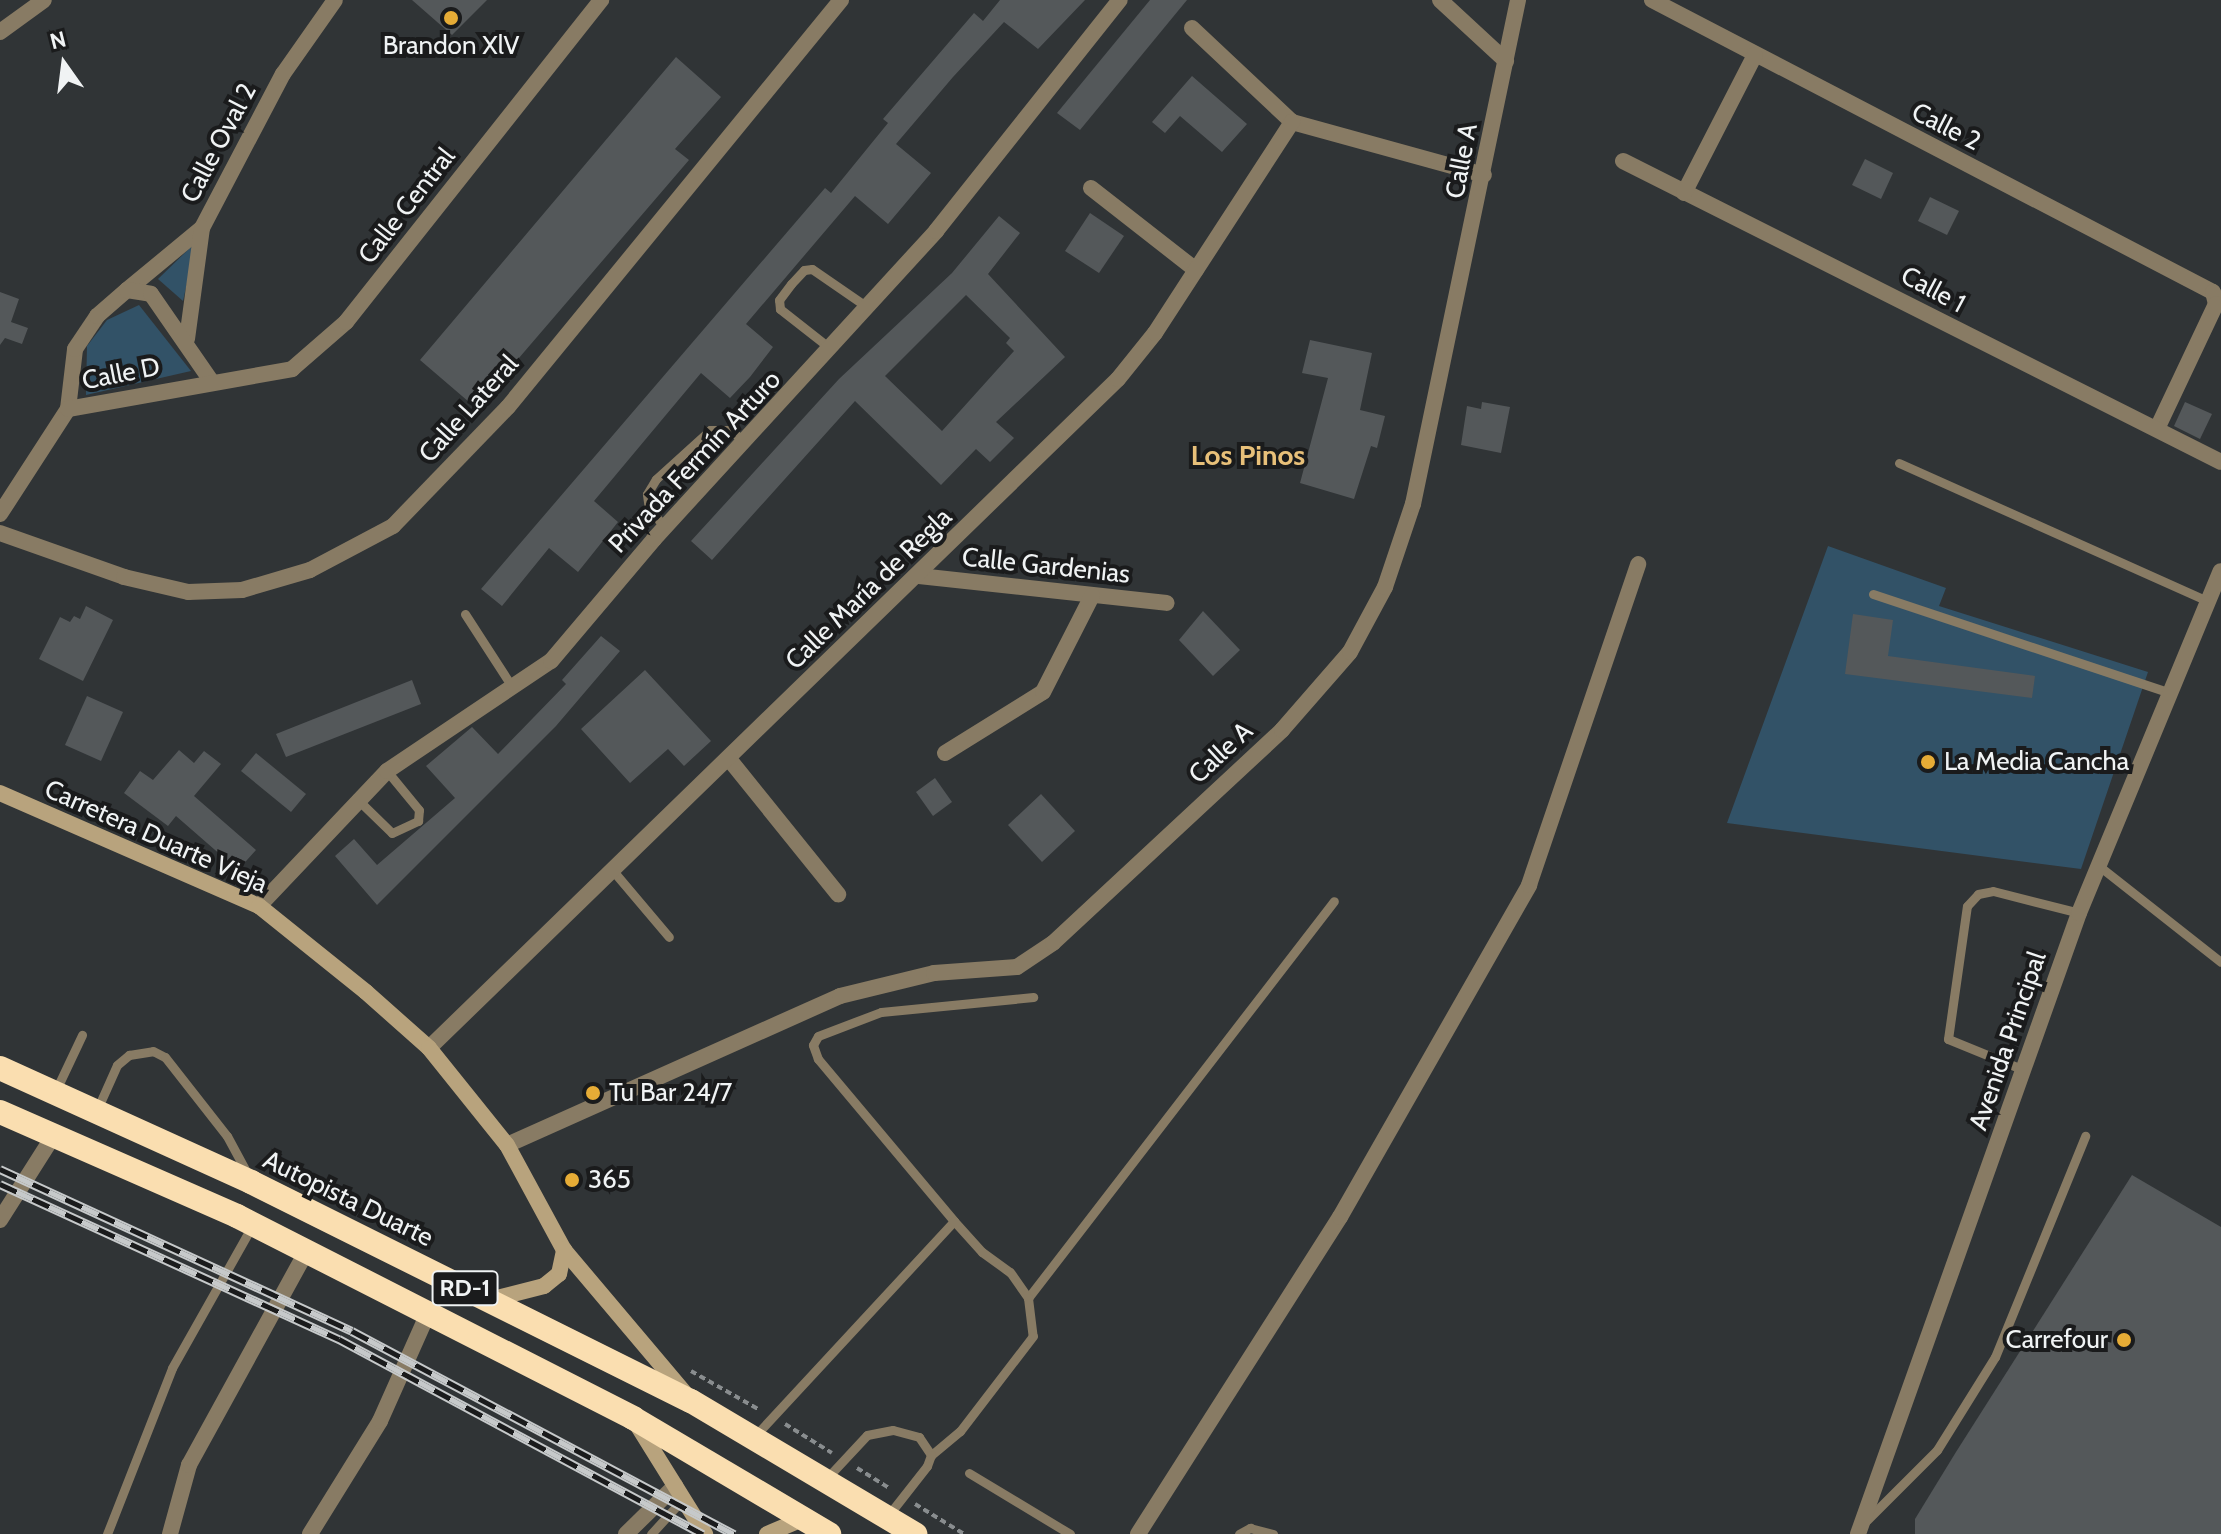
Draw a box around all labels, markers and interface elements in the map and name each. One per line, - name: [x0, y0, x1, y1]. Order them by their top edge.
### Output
- marker: Brandon XlV: [442, 9, 460, 27]
- north arrow: [24, 24, 104, 104]
- text: N: [47, 25, 69, 55]
- place label: Brandon XlV: [383, 30, 519, 62]
- street label: Calle Oval 2: [175, 78, 263, 208]
- street label: Calle 2: [1906, 96, 1986, 158]
- street label: Calle A: [1439, 121, 1485, 201]
- street label: Calle Central: [352, 142, 462, 270]
- street label: Calle 1: [1896, 260, 1970, 320]
- street label: Calle Lateral: [413, 349, 525, 469]
- street label: Calle D: [79, 351, 163, 397]
- street label: Privada Fermín Arturo: [603, 364, 787, 560]
- district label: Los Pinos: [1191, 438, 1305, 472]
- street label: Calle María de Regla: [779, 502, 959, 676]
- street label: Calle Gardenias: [961, 542, 1131, 590]
- street label: Calle A: [1183, 716, 1259, 790]
- place label: La Media Cancha: [1944, 746, 2129, 778]
- marker: La Media Cancha: [1919, 753, 1937, 771]
- street label: Carretera Duarte Vieja: [40, 774, 272, 900]
- street label: Avenida Principal: [1963, 947, 2053, 1135]
- place label: Tu Bar 24/7: [609, 1077, 732, 1109]
- marker: Tu Bar 24/7: [584, 1084, 602, 1102]
- street label: Autopista Duarte: [258, 1144, 438, 1254]
- place label: 365: [588, 1164, 631, 1196]
- marker: 365: [563, 1171, 581, 1189]
- road number: RD-1: [431, 1268, 499, 1308]
- place label: Carrefour: [2006, 1324, 2108, 1356]
- marker: Carrefour: [2115, 1331, 2133, 1349]

